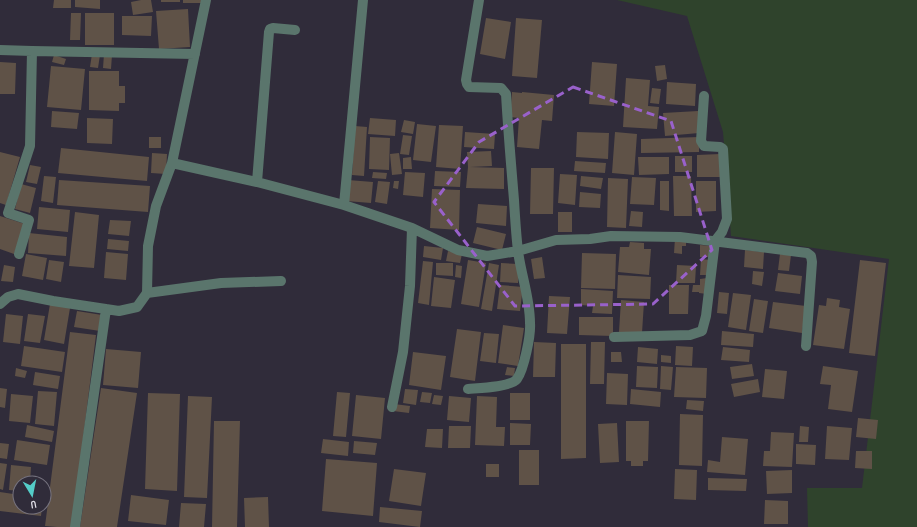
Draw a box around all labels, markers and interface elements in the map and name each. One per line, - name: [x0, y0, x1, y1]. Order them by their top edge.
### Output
- north arrow: [12, 475, 52, 515]
- text: U: [29, 497, 38, 511]

